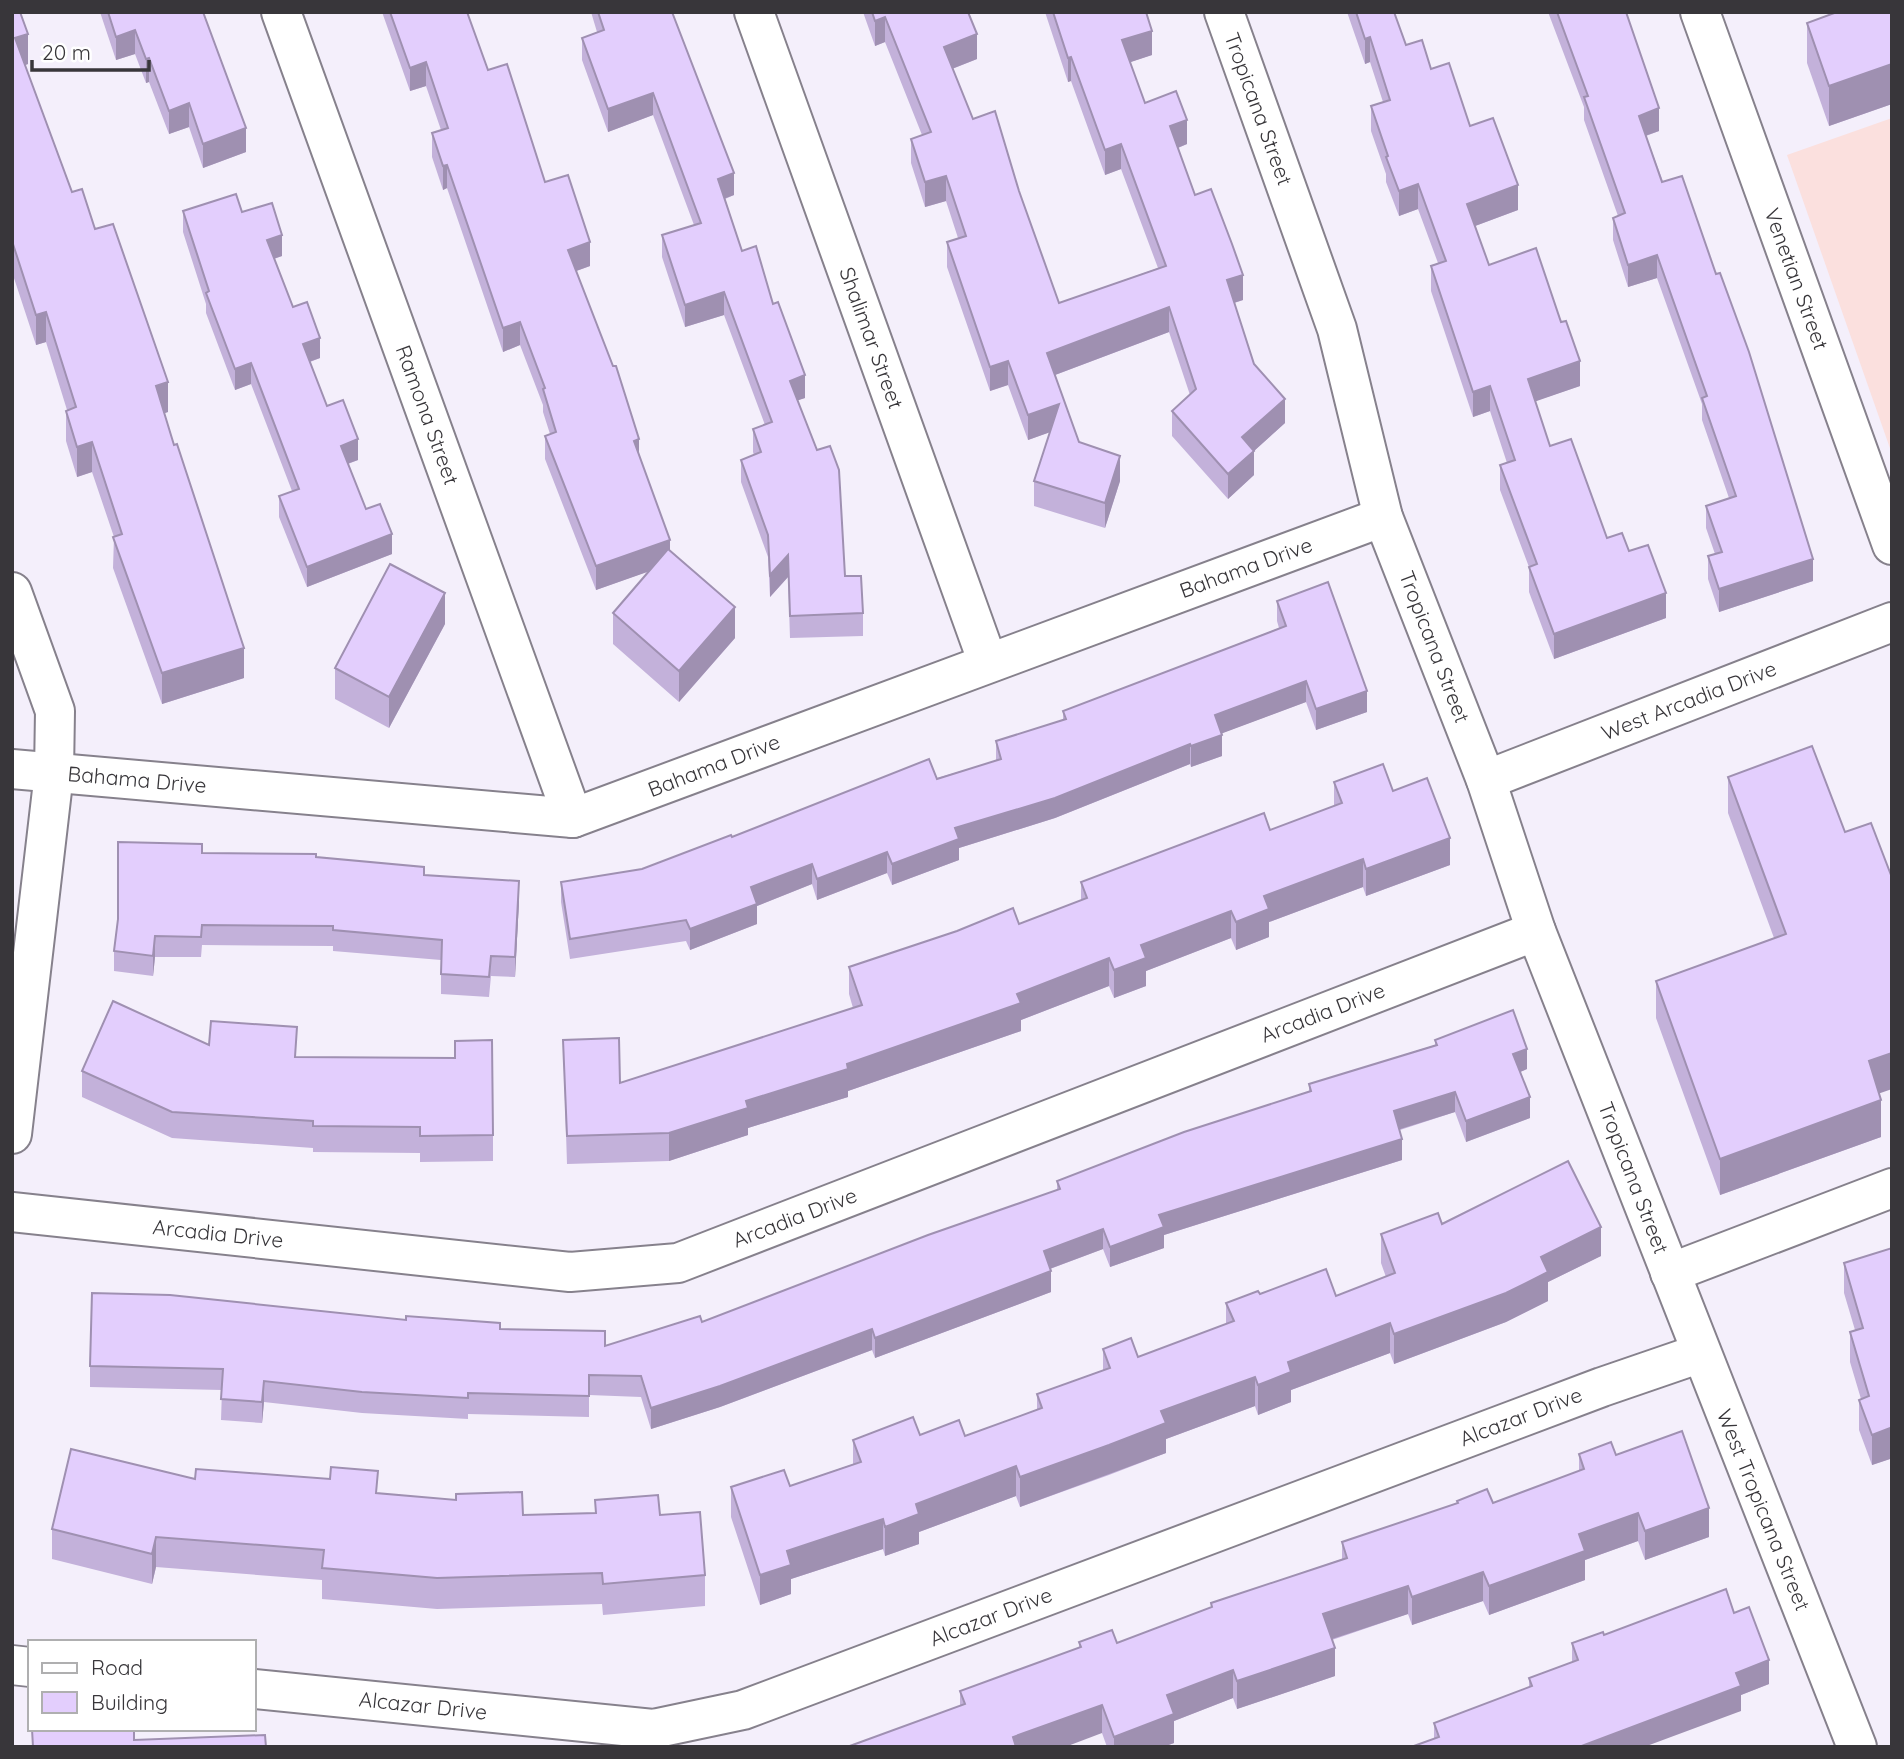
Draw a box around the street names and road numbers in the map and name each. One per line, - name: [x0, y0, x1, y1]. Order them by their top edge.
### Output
- street label: Tropicana Street: [1219, 29, 1299, 189]
- street label: Venetian Street: [1759, 204, 1835, 353]
- street label: Shalimar Street: [834, 263, 910, 412]
- street label: Ramona Street: [391, 341, 465, 488]
- street label: Bahama Drive: [1176, 531, 1316, 603]
- street label: Tropicana Street: [1394, 567, 1476, 726]
- street label: West Arcadia Drive: [1597, 655, 1780, 745]
- street label: Bahama Drive: [644, 728, 783, 802]
- street label: Bahama Drive: [67, 760, 208, 798]
- street label: Arcadia Drive: [1257, 976, 1388, 1048]
- street label: Tropicana Street: [1593, 1098, 1675, 1257]
- street label: Arcadia Drive: [729, 1181, 860, 1253]
- street label: Arcadia Drive: [152, 1213, 285, 1253]
- street label: Alcazar Drive: [1456, 1381, 1586, 1451]
- street label: West Tropicana Street: [1712, 1405, 1816, 1614]
- street label: Alcazar Drive: [926, 1581, 1056, 1651]
- street label: Alcazar Drive: [358, 1685, 489, 1725]

